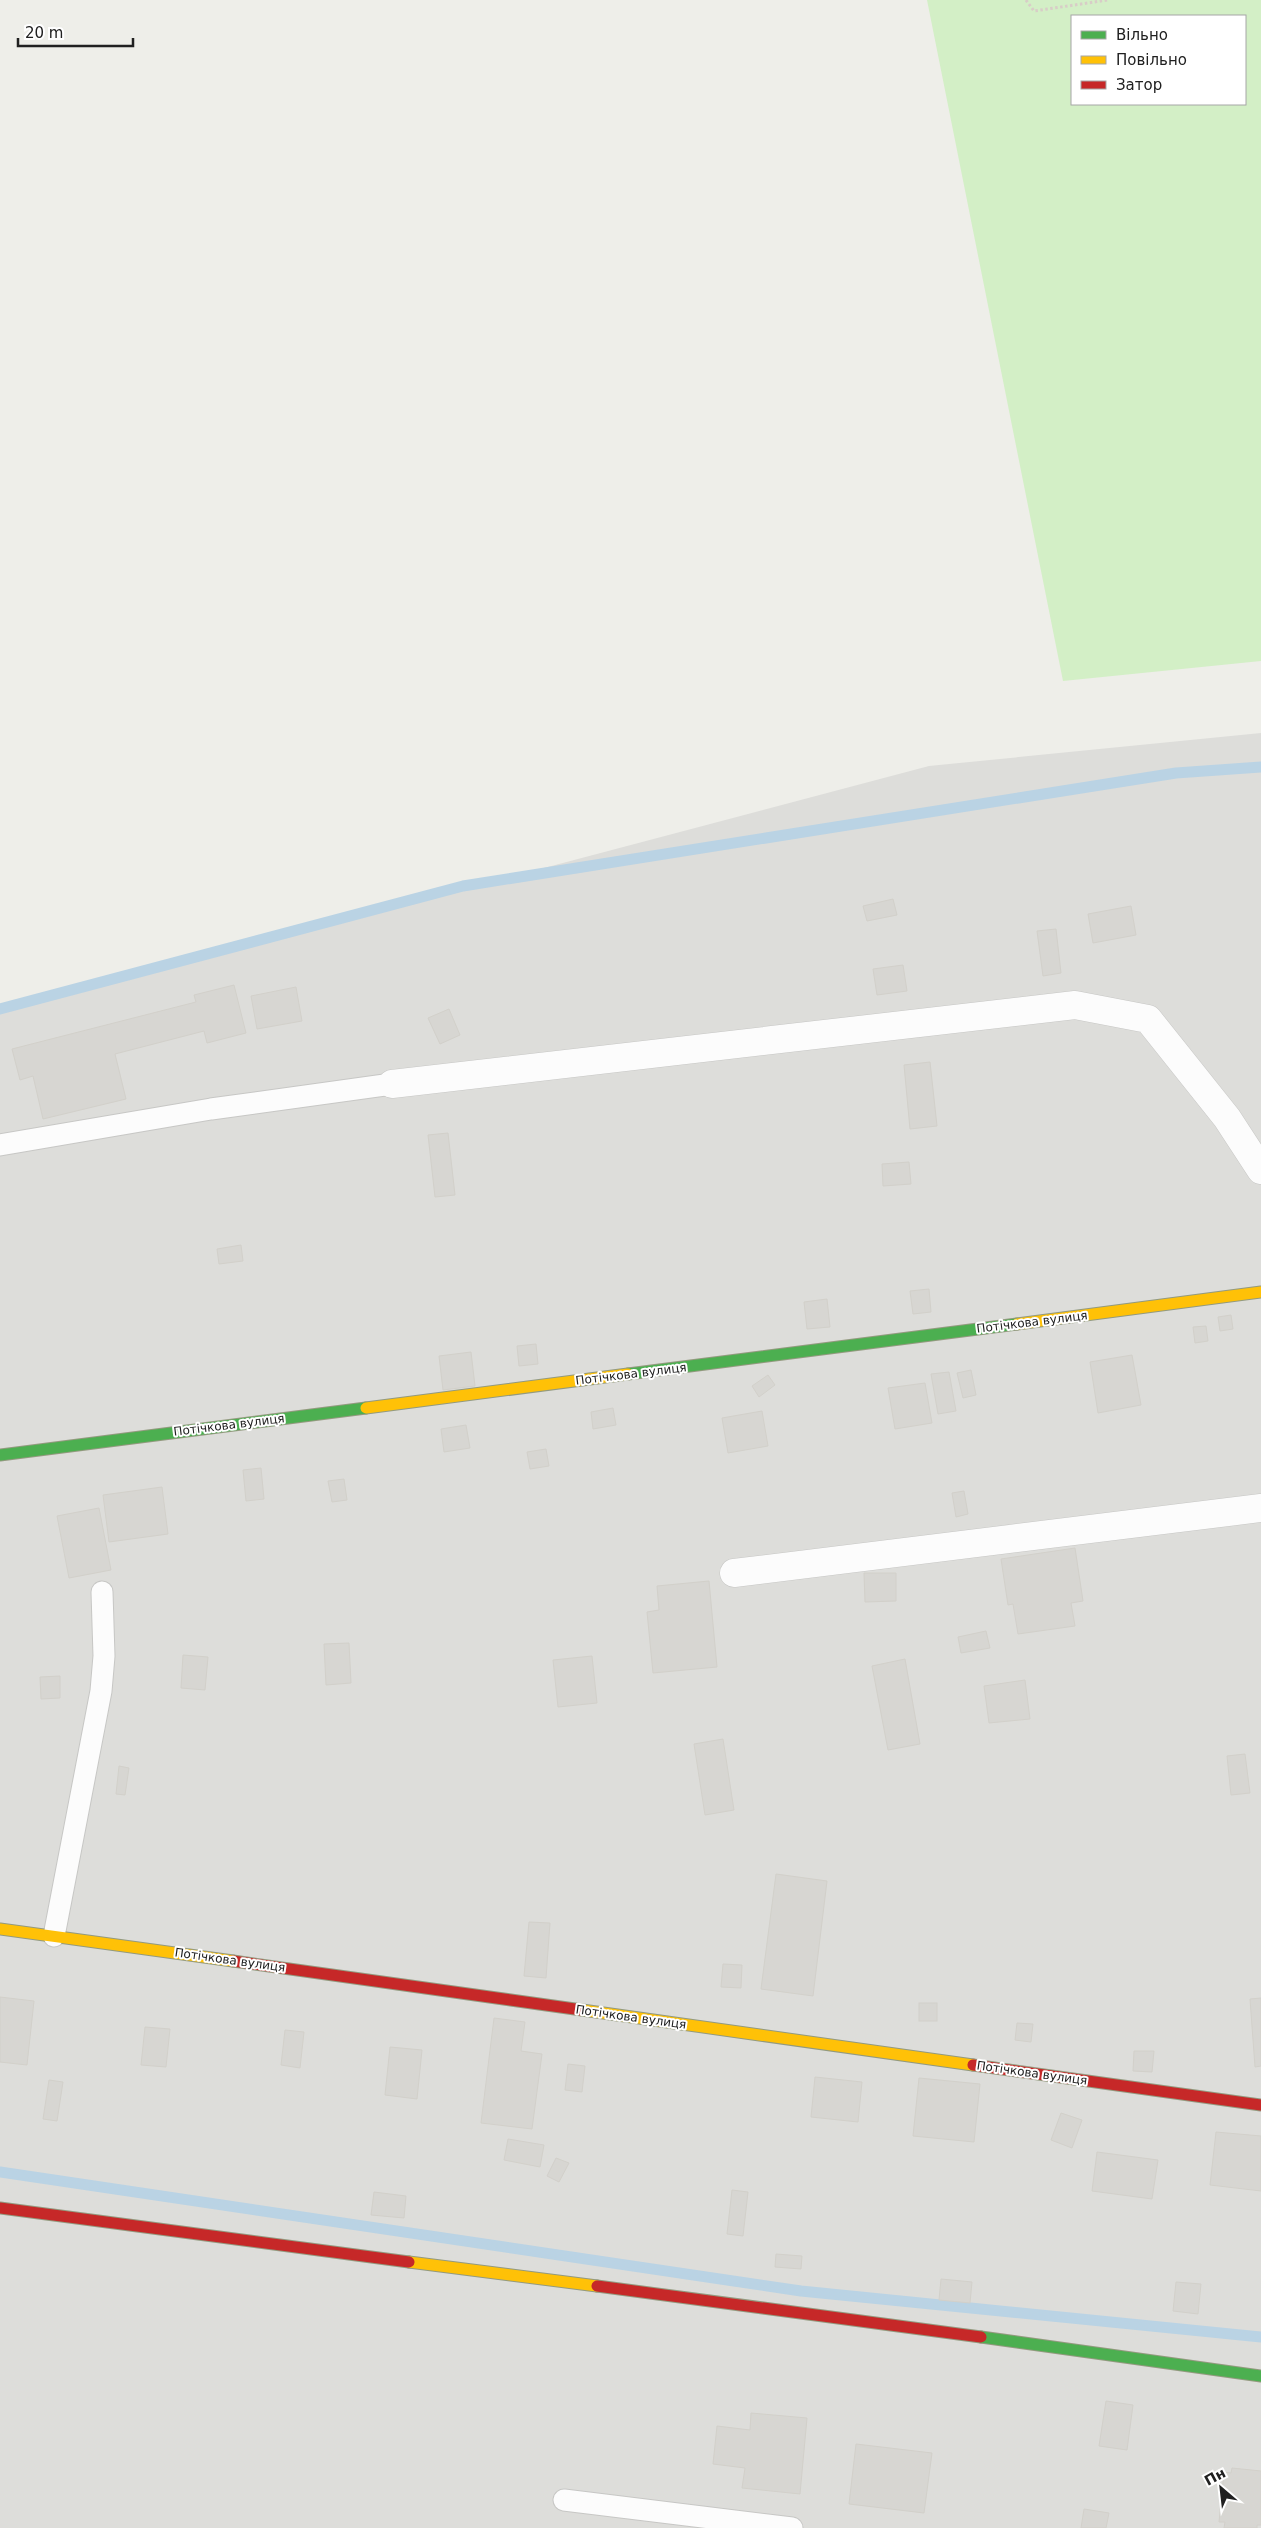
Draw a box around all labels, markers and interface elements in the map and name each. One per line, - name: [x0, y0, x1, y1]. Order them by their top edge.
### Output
- scale bar: [18, 15, 132, 47]
- legend: [1071, 15, 1246, 105]
- text: 20 m: [25, 24, 63, 42]
- text: Вільно: [1116, 26, 1168, 44]
- text: Повільно: [1116, 51, 1187, 69]
- text: Затор: [1116, 76, 1162, 94]
- street label: Потічкова вулиця: [976, 1308, 1088, 1336]
- street label: Потічкова вулиця: [575, 1360, 687, 1388]
- street label: Потічкова вулиця: [173, 1411, 285, 1439]
- street label: Потічкова вулиця: [174, 1945, 286, 1975]
- street label: Потічкова вулиця: [575, 2002, 687, 2032]
- street label: Потічкова вулиця: [976, 2058, 1088, 2088]
- north arrow: [1196, 2463, 1246, 2513]
- text: Пн: [1202, 2464, 1228, 2489]

